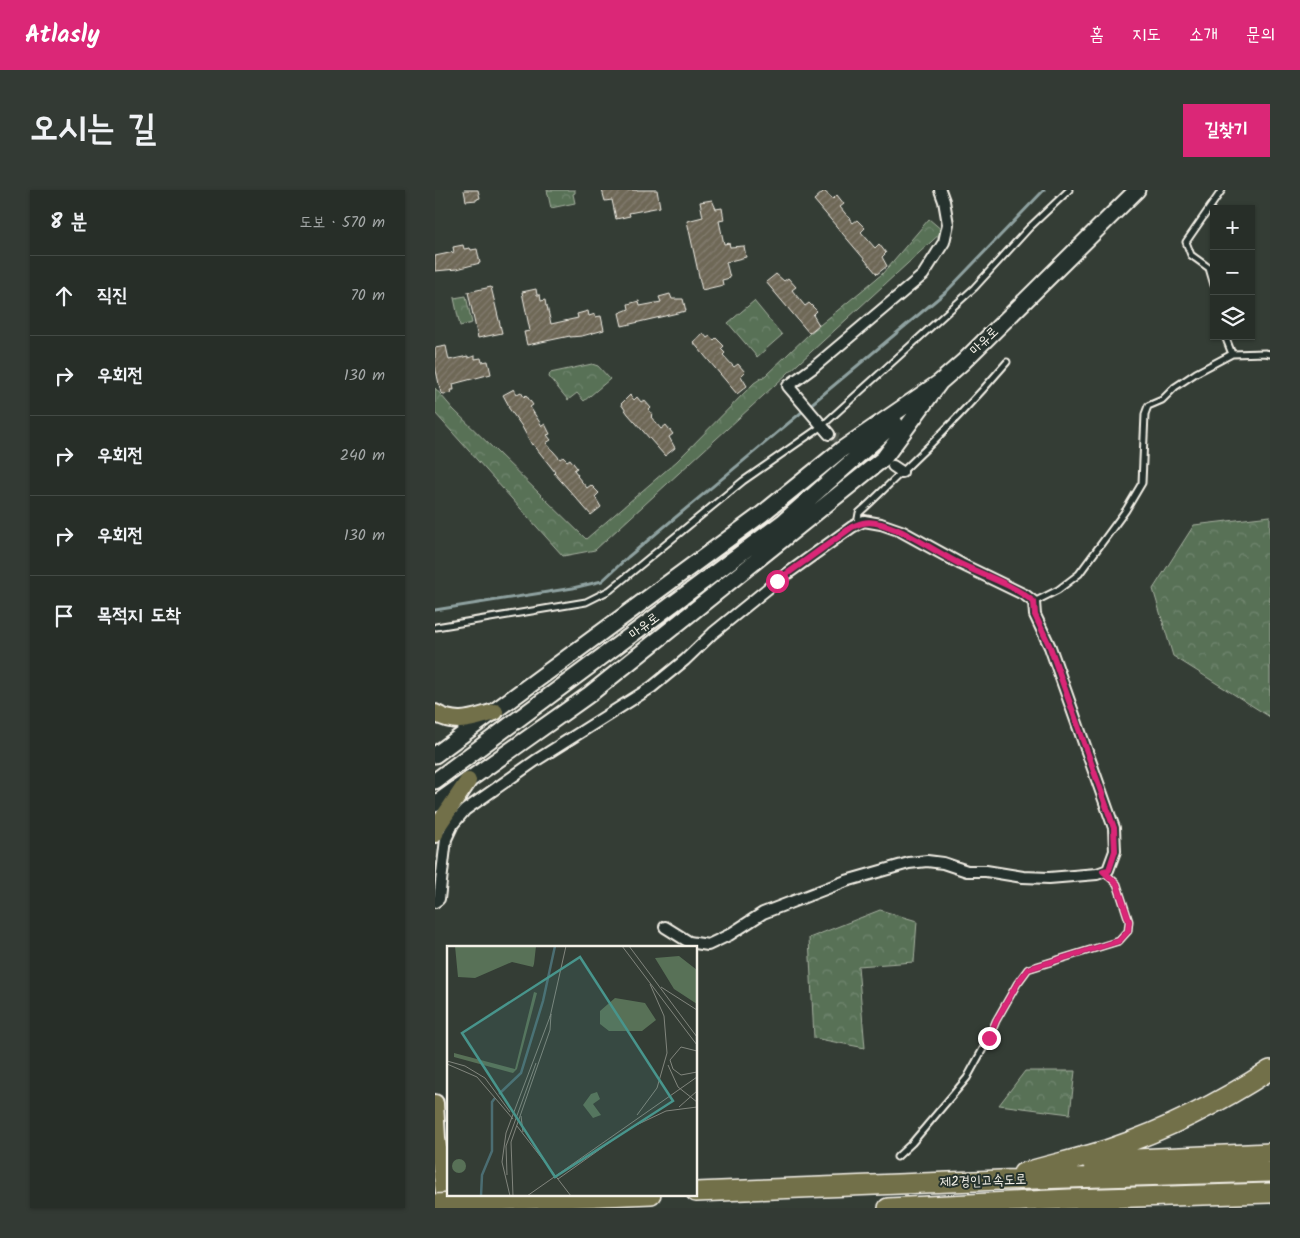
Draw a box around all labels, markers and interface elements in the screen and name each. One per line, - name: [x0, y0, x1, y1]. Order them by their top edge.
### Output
- text: Atlasly: [25, 16, 100, 55]
- text: 홈: [1090, 21, 1104, 50]
- text: 지도: [1132, 21, 1161, 50]
- text: 소개: [1189, 21, 1218, 50]
- text: 문의: [1246, 21, 1275, 50]
- text: 오시는 길: [30, 102, 156, 158]
- button: 길찾기: [1183, 104, 1270, 157]
- map controls: [1210, 205, 1255, 340]
- button: +: [1210, 205, 1255, 250]
- text: 8 분: [50, 206, 87, 239]
- text: 도보 · 570 m: [300, 210, 385, 235]
- button: −: [1210, 250, 1255, 295]
- text: 직진: [97, 281, 128, 311]
- icon: ahead: [50, 282, 78, 310]
- text: 70 m: [350, 283, 385, 308]
- button: layers: [1210, 295, 1255, 340]
- street label: 마유로: [964, 321, 1004, 361]
- text: 우회전: [97, 361, 143, 391]
- icon: right: [50, 362, 78, 390]
- text: 130 m: [344, 363, 385, 388]
- text: 우회전: [97, 441, 143, 471]
- icon: right: [50, 442, 78, 470]
- text: 240 m: [340, 443, 385, 468]
- text: 우회전: [97, 521, 143, 551]
- icon: right: [50, 522, 78, 550]
- text: 130 m: [344, 523, 385, 548]
- route start: [766, 570, 789, 593]
- text: 목적지 도착: [97, 601, 181, 631]
- icon: arrive: [50, 602, 78, 630]
- street label: 마유로: [624, 607, 664, 645]
- inset map: [447, 946, 697, 1196]
- route end: [978, 1027, 1001, 1050]
- street label: 제2경인고속도로: [939, 1168, 1027, 1194]

